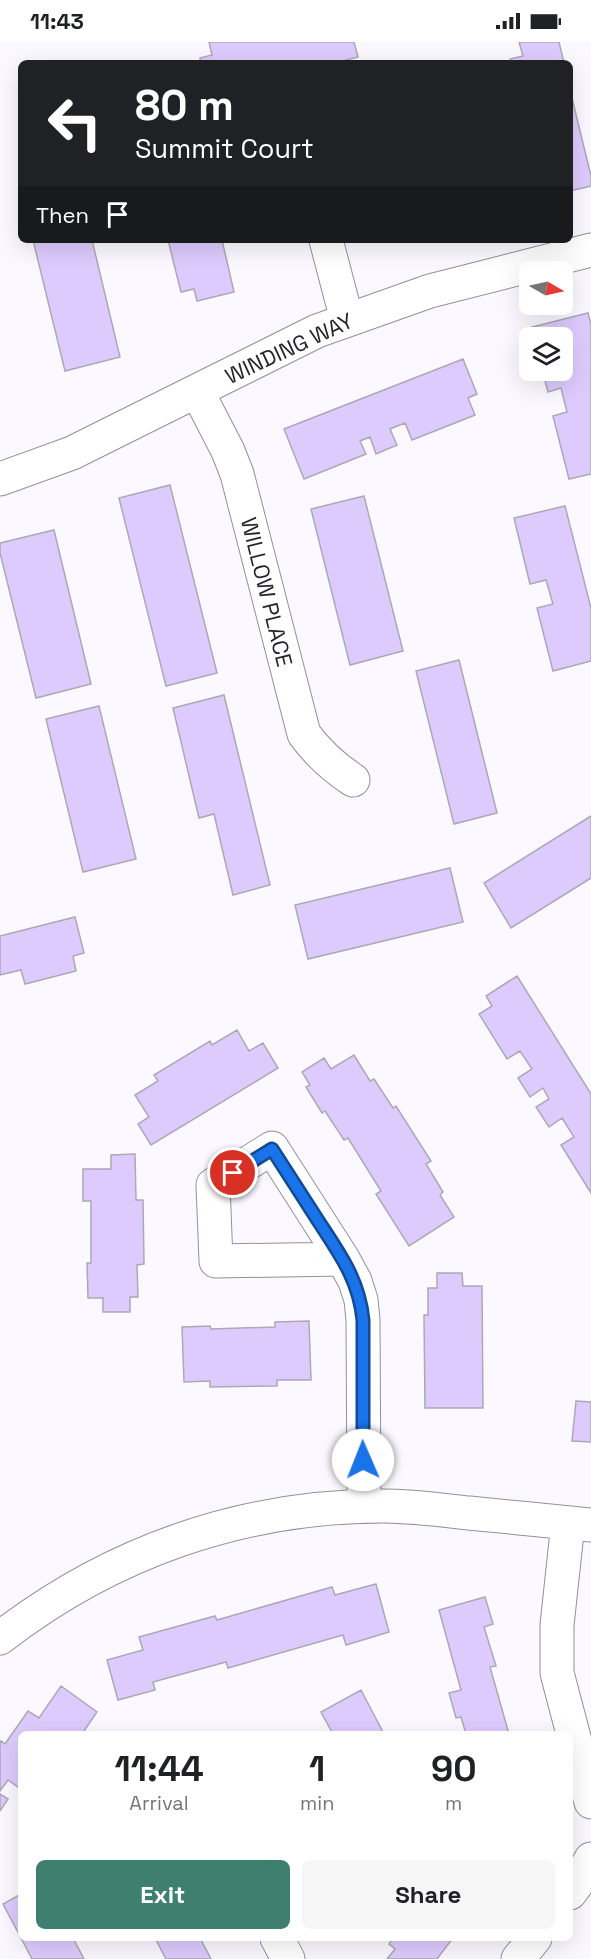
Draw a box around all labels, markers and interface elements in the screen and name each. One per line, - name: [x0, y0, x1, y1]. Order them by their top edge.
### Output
- text: 11:43: [30, 7, 84, 35]
- text: 80 m: [135, 79, 234, 132]
- icon: left: [36, 84, 114, 162]
- text: Summit Court: [135, 131, 314, 166]
- icon: arrive: [101, 198, 134, 231]
- text: Then: [36, 201, 89, 229]
- north arrow: [519, 261, 573, 315]
- map controls: [519, 261, 573, 381]
- street label: WINDING WAY: [221, 306, 358, 390]
- button: layers: [519, 327, 573, 381]
- street label: WILLOW PLACE: [235, 514, 299, 670]
- pin: [207, 1147, 258, 1198]
- icon: arrive: [216, 1156, 249, 1189]
- position arrow: [331, 1428, 395, 1492]
- text: 11:44: [114, 1746, 204, 1792]
- text: 1: [309, 1746, 325, 1792]
- text: 90: [431, 1746, 476, 1792]
- text: Arrival: [129, 1790, 189, 1816]
- text: min: [300, 1790, 334, 1816]
- text: m: [445, 1790, 462, 1816]
- button: Exit: [36, 1860, 290, 1929]
- button: Share: [302, 1860, 555, 1929]

